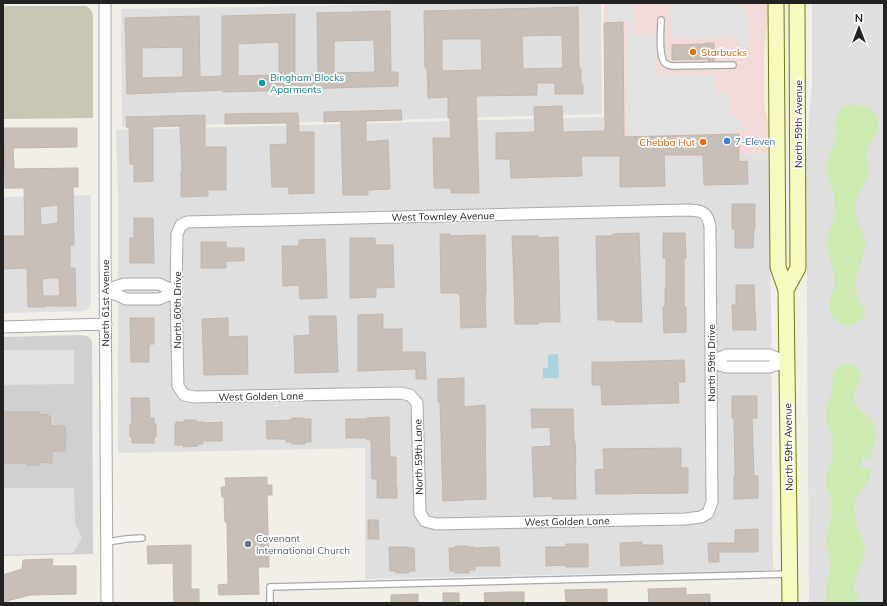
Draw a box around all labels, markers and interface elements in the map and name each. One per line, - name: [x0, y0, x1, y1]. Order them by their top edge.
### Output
- north arrow: [839, 8, 879, 48]
- text: N: [855, 11, 863, 25]
- place label: Starbucks: [701, 46, 747, 59]
- marker: Starbucks: [688, 47, 698, 57]
- place label: Bingham Blocks Aparments: [270, 71, 344, 96]
- marker: Bingham Blocks Aparments: [257, 78, 267, 88]
- street label: North 59th Avenue: [792, 80, 805, 168]
- place label: 7-Eleven: [735, 135, 776, 148]
- place label: Chebba Hut: [639, 136, 695, 149]
- marker: 7-Eleven: [722, 136, 732, 146]
- marker: Chebba Hut: [698, 137, 708, 147]
- street label: West Townley Avenue: [391, 209, 495, 224]
- street label: North 61st Avenue: [99, 260, 112, 346]
- street label: North 60th Drive: [171, 271, 184, 349]
- street label: North 59th Drive: [705, 324, 718, 402]
- street label: West Golden Lane: [218, 389, 304, 404]
- street label: North 59th Avenue: [781, 403, 796, 491]
- street label: North 59th Lane: [411, 419, 426, 495]
- street label: West Golden Lane: [524, 514, 610, 529]
- place label: Covenant International Church: [256, 532, 350, 557]
- marker: Covenant International Church: [243, 539, 253, 549]

